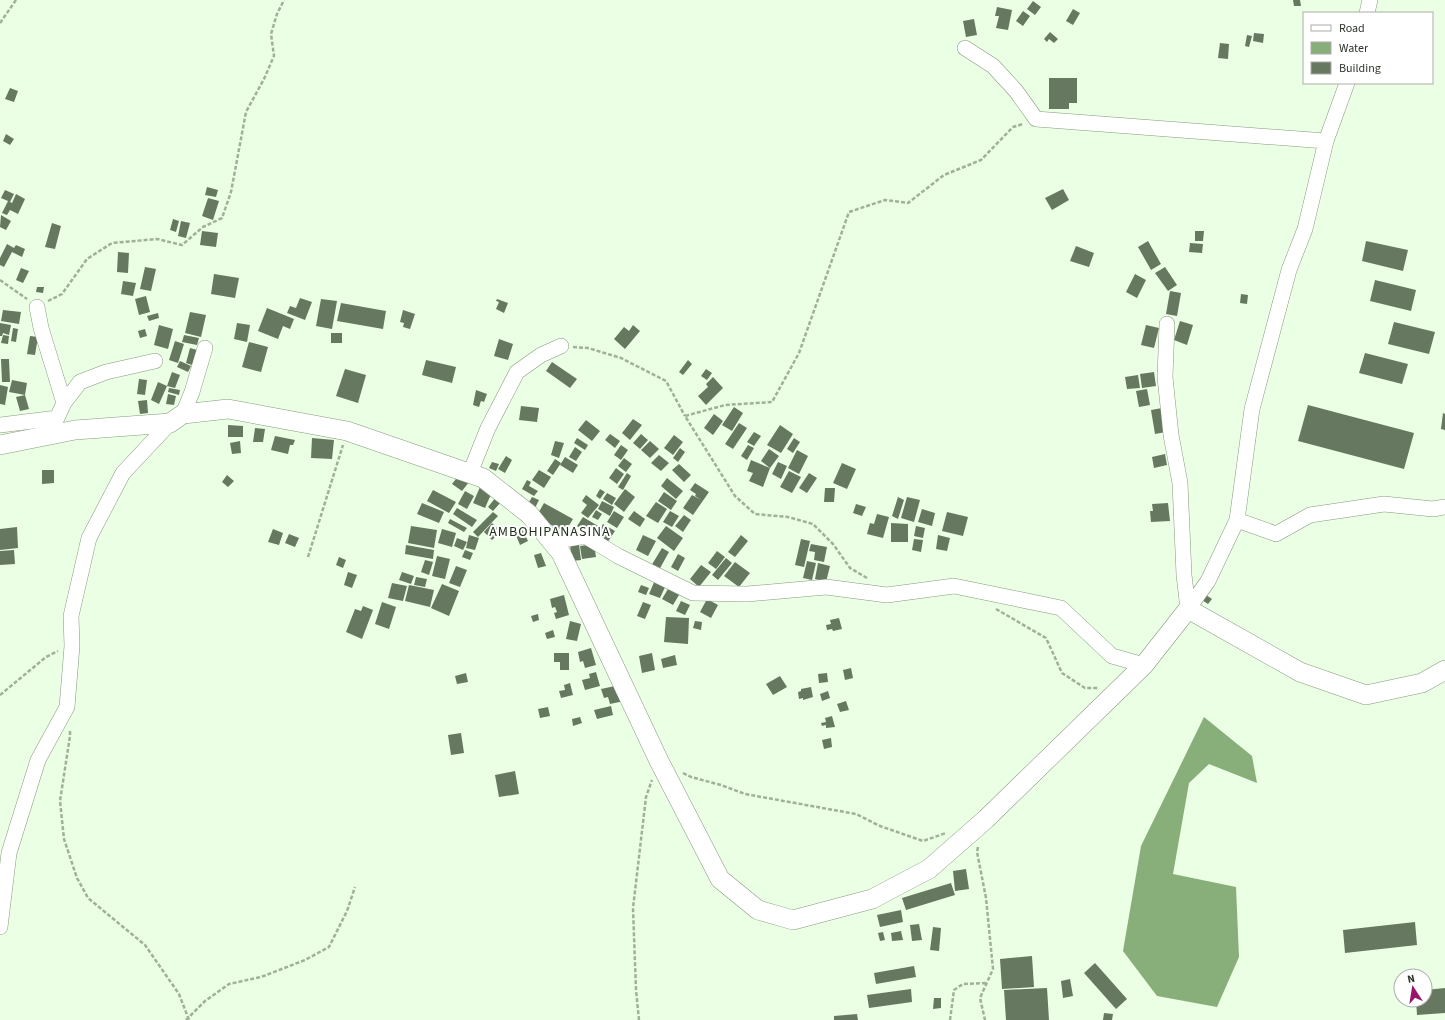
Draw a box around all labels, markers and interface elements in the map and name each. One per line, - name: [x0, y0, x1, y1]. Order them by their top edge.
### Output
- legend: [1303, 12, 1433, 84]
- text: Road: [1339, 20, 1365, 37]
- text: Water: [1339, 40, 1369, 57]
- text: Building: [1339, 60, 1381, 77]
- district label: AMBOHIPANASINA: [489, 522, 611, 542]
- north arrow: [1393, 968, 1433, 1008]
- text: N: [1406, 971, 1416, 987]

